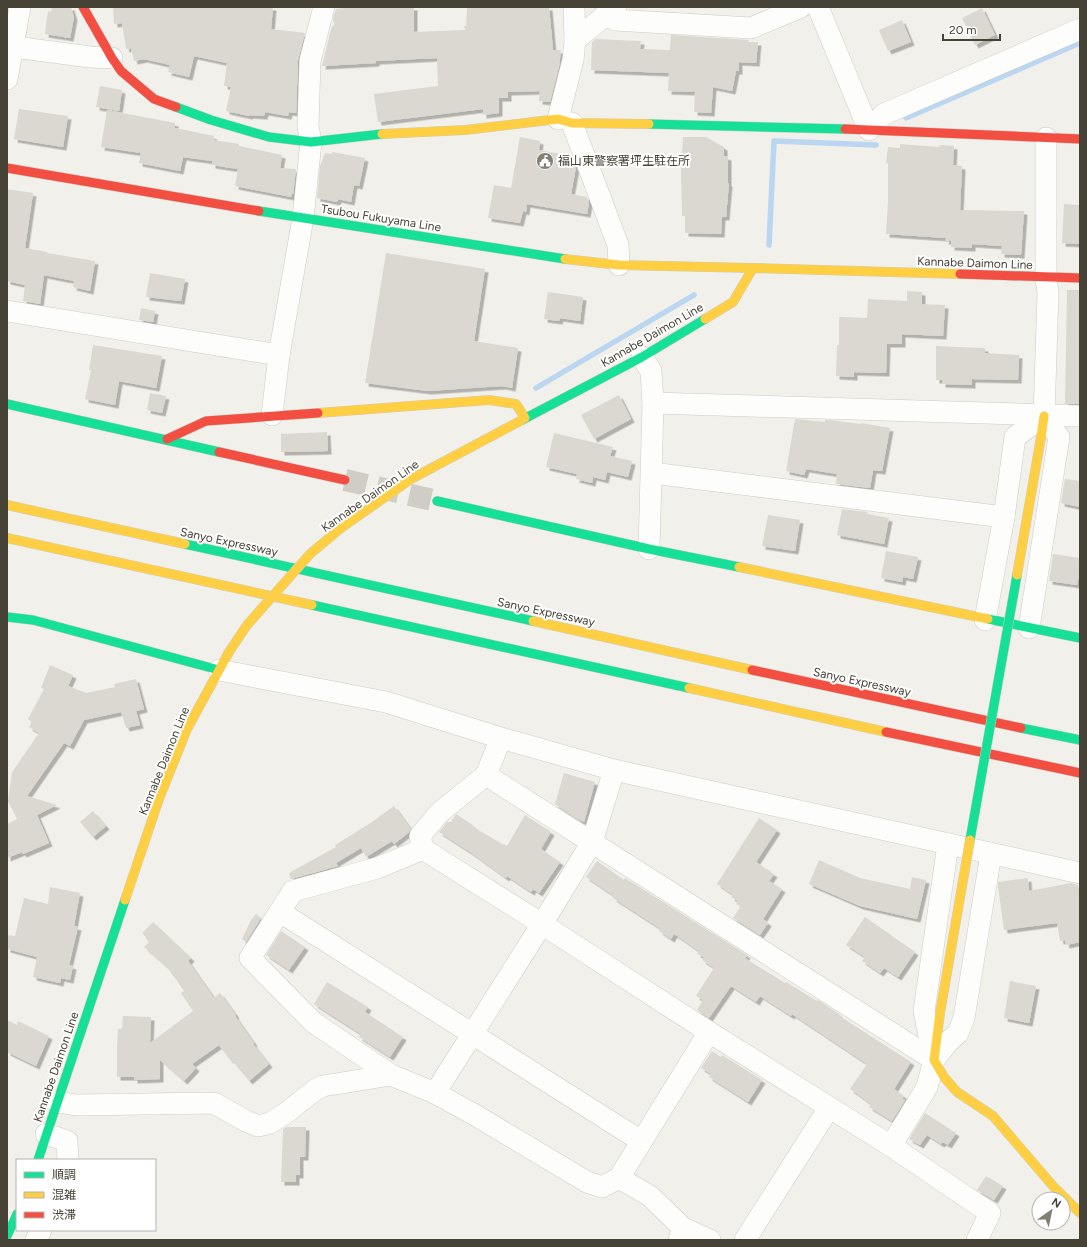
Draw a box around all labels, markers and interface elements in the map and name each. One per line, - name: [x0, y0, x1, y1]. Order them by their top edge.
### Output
- scale bar: [943, 16, 1000, 42]
- text: 20 m: [949, 23, 977, 37]
- public building icon: 福山東警察署坪生駐在所: [535, 151, 555, 171]
- place label: 福山東警察署坪生駐在所: [558, 154, 690, 168]
- street label: Tsubou Fukuyama Line: [320, 202, 443, 234]
- street label: Kannabe Daimon Line: [917, 254, 1033, 272]
- street label: Kannabe Daimon Line: [598, 300, 706, 370]
- street label: Kannabe Daimon Line: [319, 457, 422, 535]
- street label: Sanyo Expressway: [179, 525, 280, 559]
- street label: Sanyo Expressway: [496, 595, 597, 629]
- street label: Sanyo Expressway: [812, 665, 913, 699]
- street label: Kannabe Daimon Line: [136, 704, 192, 817]
- street label: Kannabe Daimon Line: [31, 1010, 82, 1124]
- legend: [16, 1159, 156, 1231]
- text: 順調: [52, 1168, 76, 1182]
- text: 混雑: [52, 1188, 76, 1202]
- north arrow: [1031, 1191, 1071, 1231]
- text: N: [1049, 1195, 1063, 1211]
- text: 渋滞: [52, 1208, 76, 1222]

